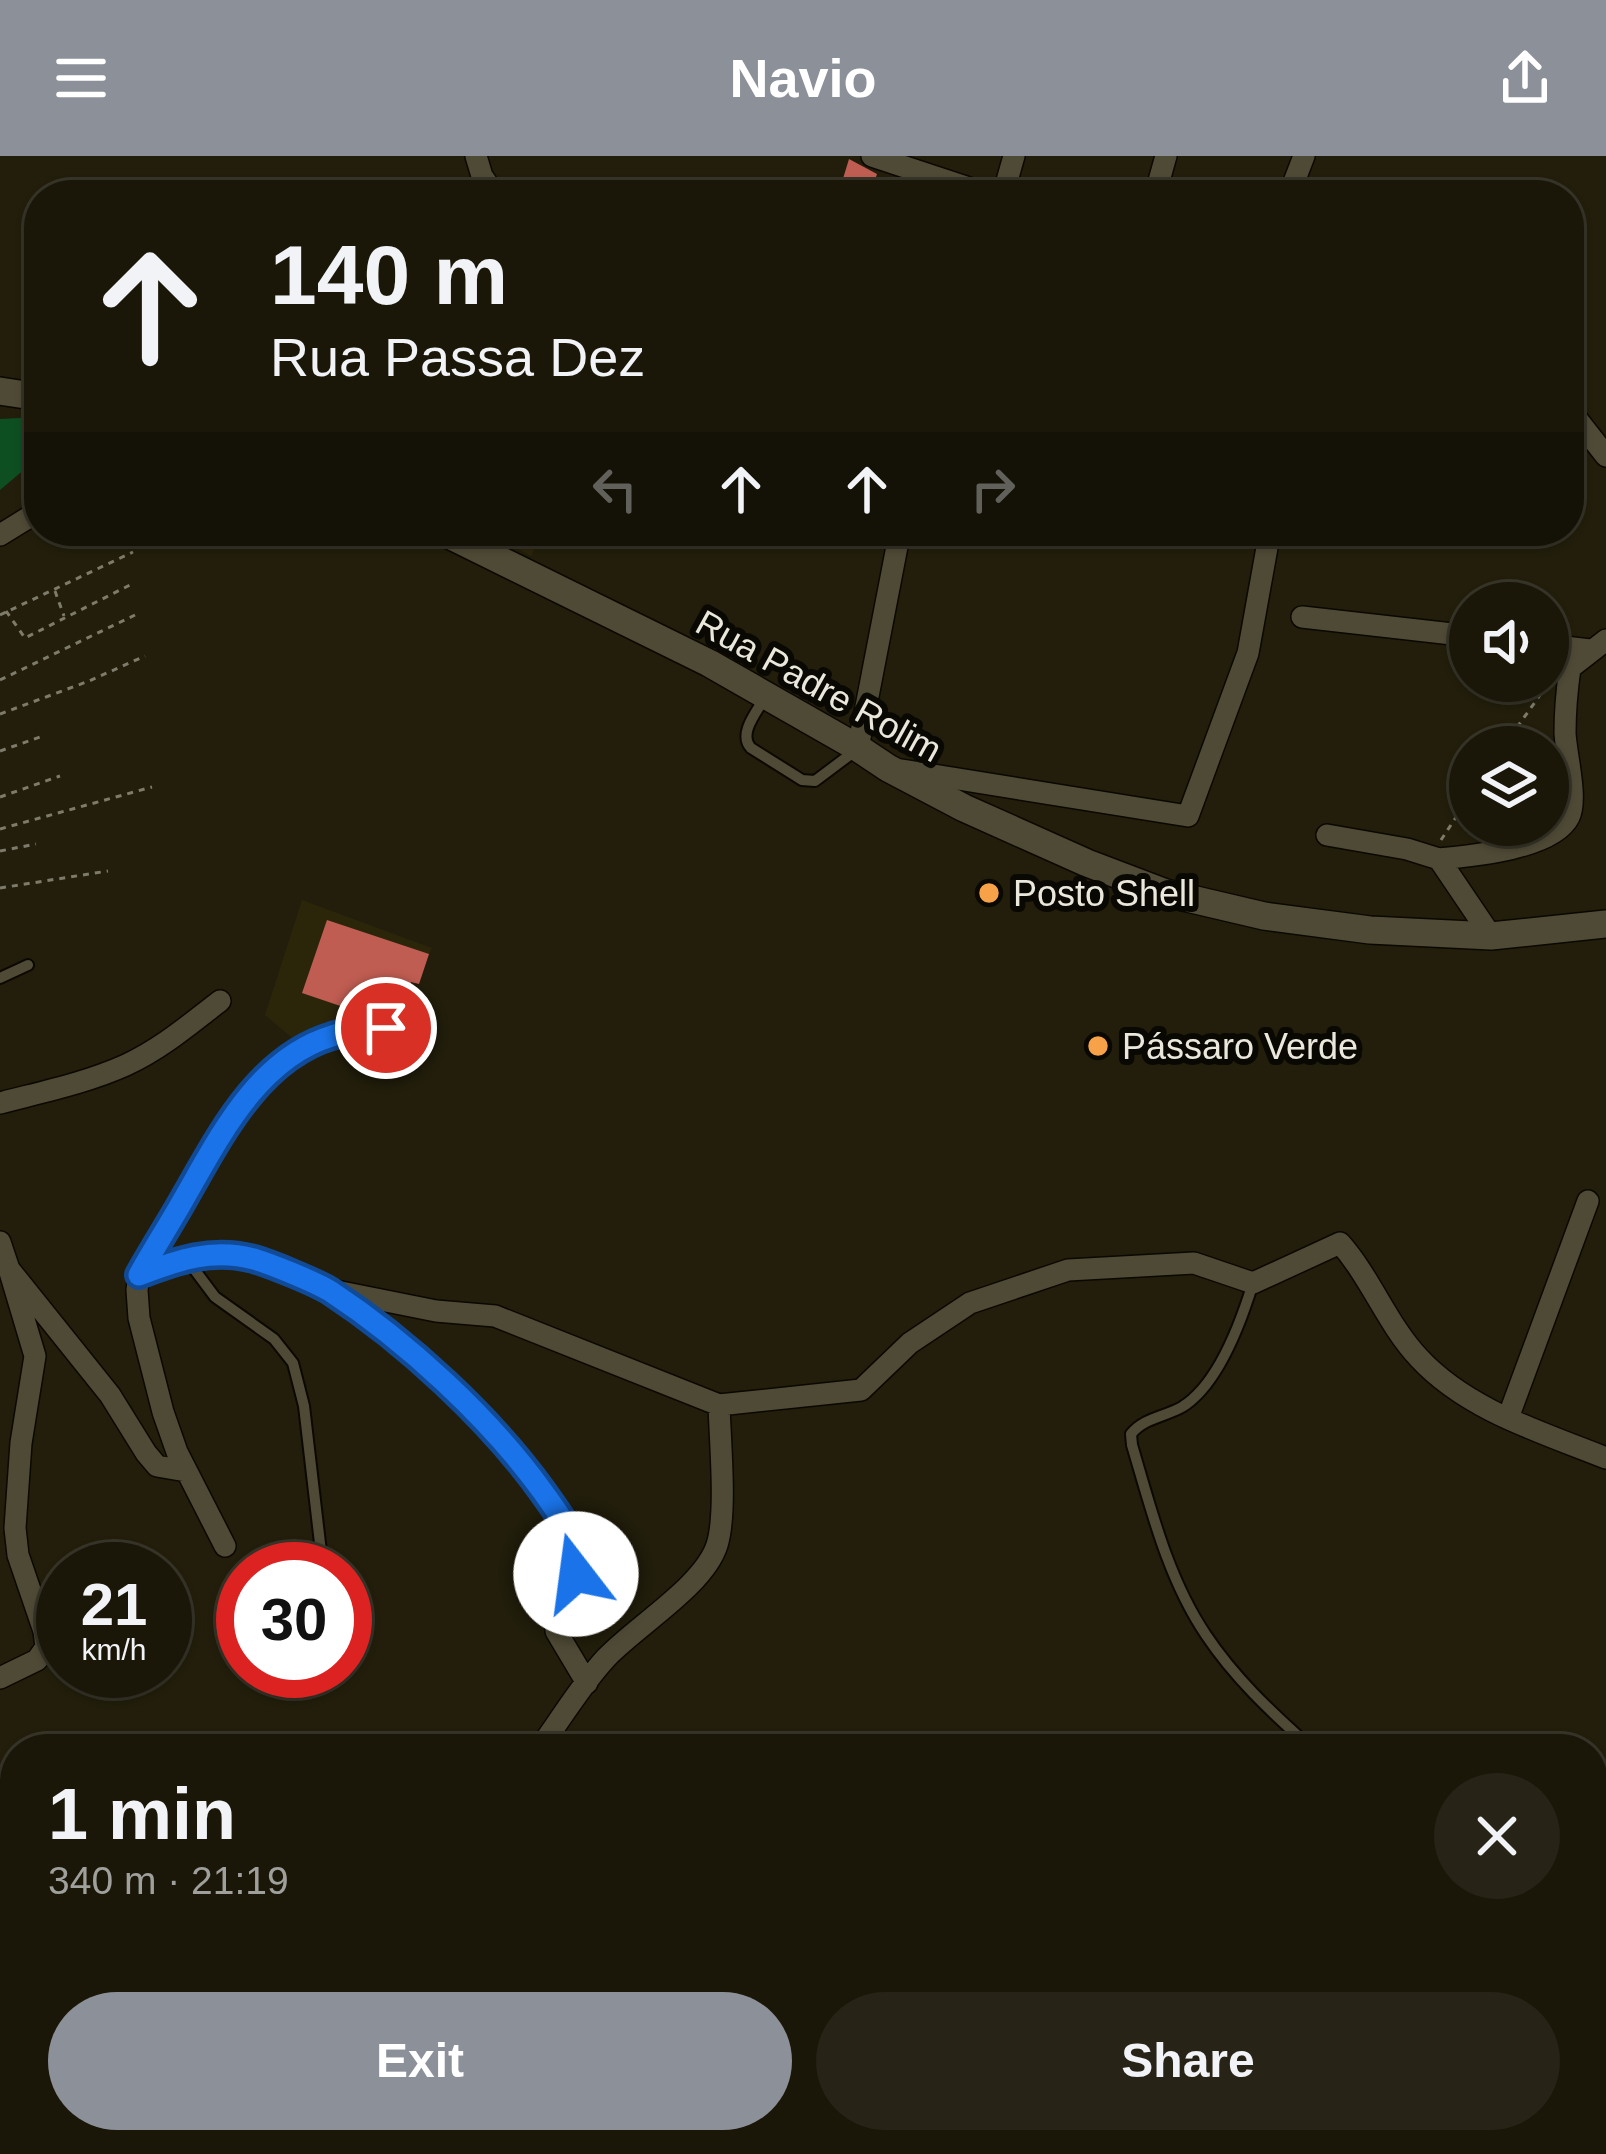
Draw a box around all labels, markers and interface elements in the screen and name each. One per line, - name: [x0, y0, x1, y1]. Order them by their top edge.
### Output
- icon: menu: [48, 45, 114, 111]
- icon: share: [1492, 45, 1558, 111]
- text: Navio: [729, 48, 877, 108]
- icon: ahead: [72, 228, 228, 384]
- text: 140 m: [270, 228, 508, 322]
- text: Rua Passa Dez: [270, 327, 645, 387]
- icon: left: [582, 456, 648, 522]
- icon: ahead: [708, 456, 774, 522]
- icon: ahead: [834, 456, 900, 522]
- icon: right: [960, 456, 1026, 522]
- map controls: [1449, 582, 1569, 846]
- button: sound: [1449, 582, 1569, 702]
- street label: Rua Padre Rolim: [689, 602, 949, 770]
- button: layers: [1449, 726, 1569, 846]
- place label: Posto Shell: [1013, 873, 1195, 914]
- marker: Posto Shell: [976, 880, 1002, 906]
- pin: [335, 977, 437, 1079]
- icon: arrive: [353, 995, 419, 1061]
- place label: Pássaro Verde: [1122, 1026, 1358, 1067]
- marker: Pássaro Verde: [1085, 1033, 1111, 1059]
- position arrow: [513, 1511, 639, 1637]
- speed limit sign: 30: [216, 1542, 372, 1698]
- text: 21: [81, 1571, 147, 1638]
- text: km/h: [81, 1633, 147, 1666]
- button: close: [1434, 1773, 1560, 1899]
- text: 1 min: [48, 1774, 236, 1854]
- text: 340 m · 21:19: [48, 1859, 289, 1902]
- button: Exit: [48, 1992, 792, 2130]
- button: Share: [816, 1992, 1560, 2130]

